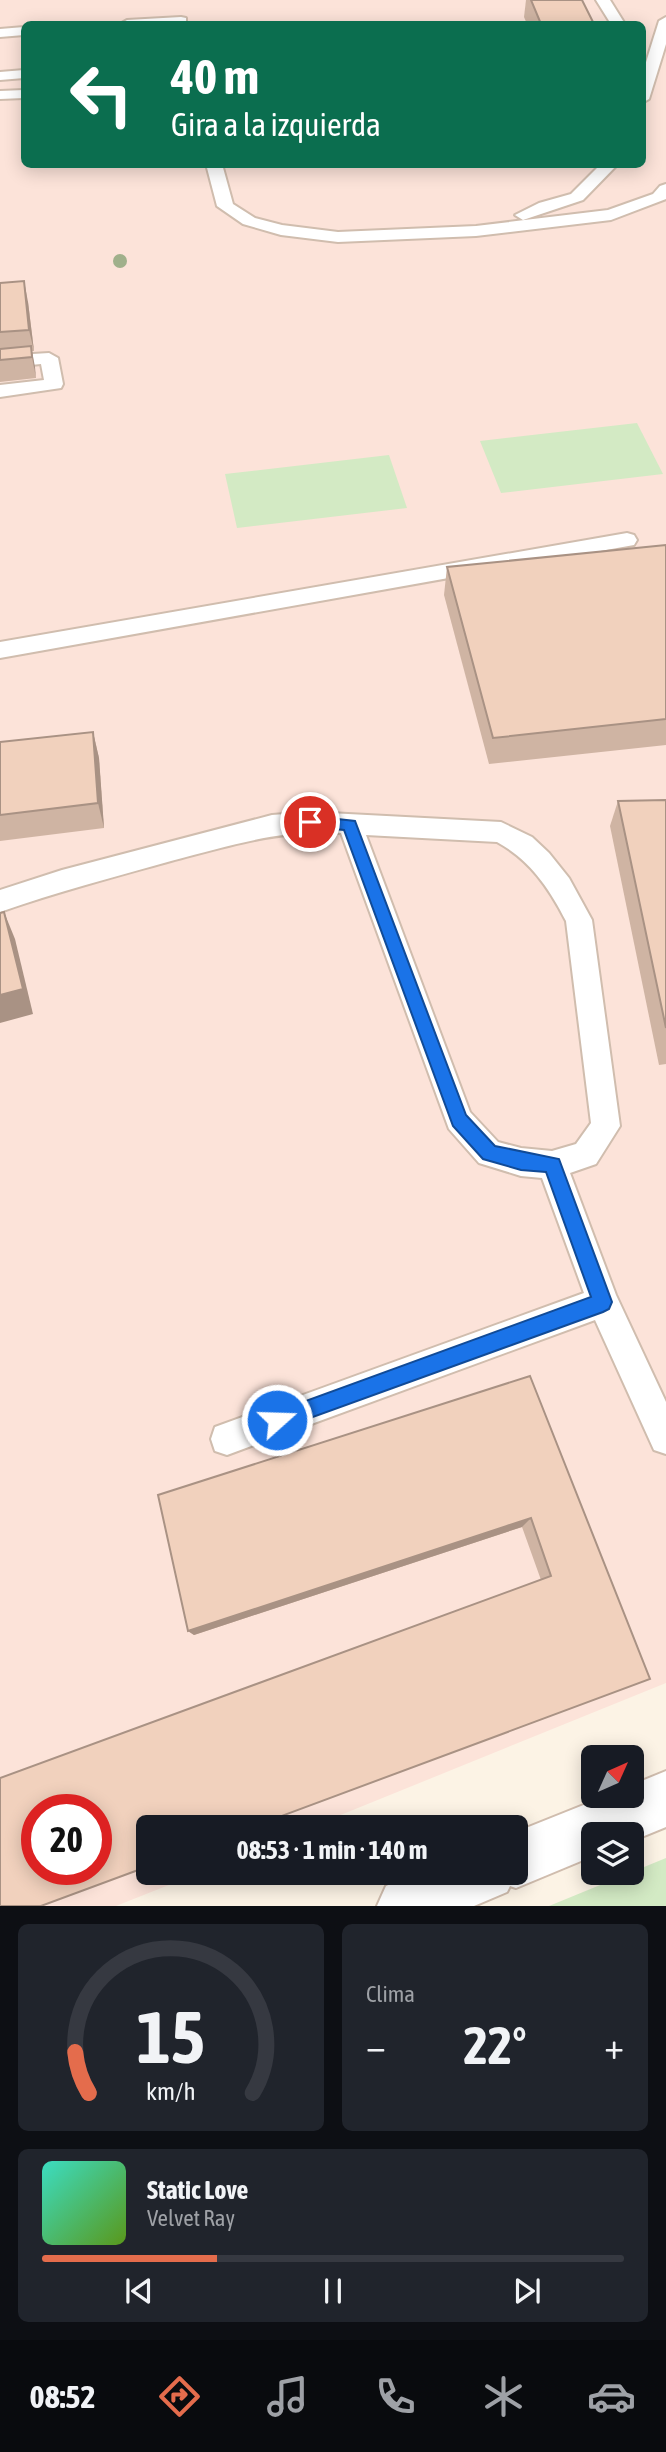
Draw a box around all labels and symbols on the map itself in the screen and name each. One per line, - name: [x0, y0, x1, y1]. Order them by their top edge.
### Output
- pin: [280, 792, 340, 852]
- position arrow: [240, 1383, 314, 1457]
- north arrow: [581, 1745, 644, 1808]
- speed limit sign: 20: [21, 1794, 112, 1885]

